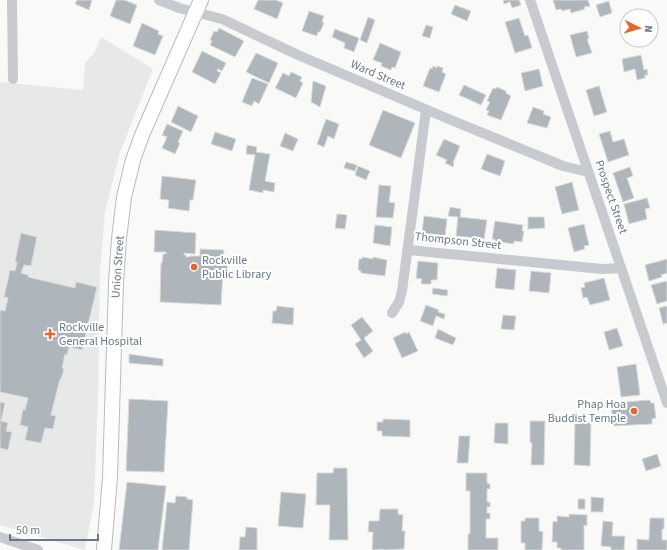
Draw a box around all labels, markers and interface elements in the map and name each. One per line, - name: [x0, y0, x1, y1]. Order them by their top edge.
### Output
- north arrow: [619, 8, 659, 48]
- text: N: [641, 25, 656, 33]
- street label: Ward Street: [348, 56, 408, 94]
- street label: Prospect Street: [590, 158, 632, 236]
- street label: Thompson Street: [414, 228, 502, 254]
- street label: Union Street: [107, 235, 129, 299]
- place label: Rockville Public Library: [202, 252, 272, 283]
- marker: Rockville Public Library: [189, 262, 199, 272]
- place label: Rockville General Hospital: [59, 319, 142, 350]
- marker: Rockville General Hospital: [44, 328, 56, 340]
- place label: Phap Hoa Buddist Temple: [548, 396, 626, 427]
- marker: Phap Hoa Buddist Temple: [629, 406, 639, 416]
- scale bar: [10, 516, 98, 542]
- text: 50 m: [16, 522, 40, 539]

